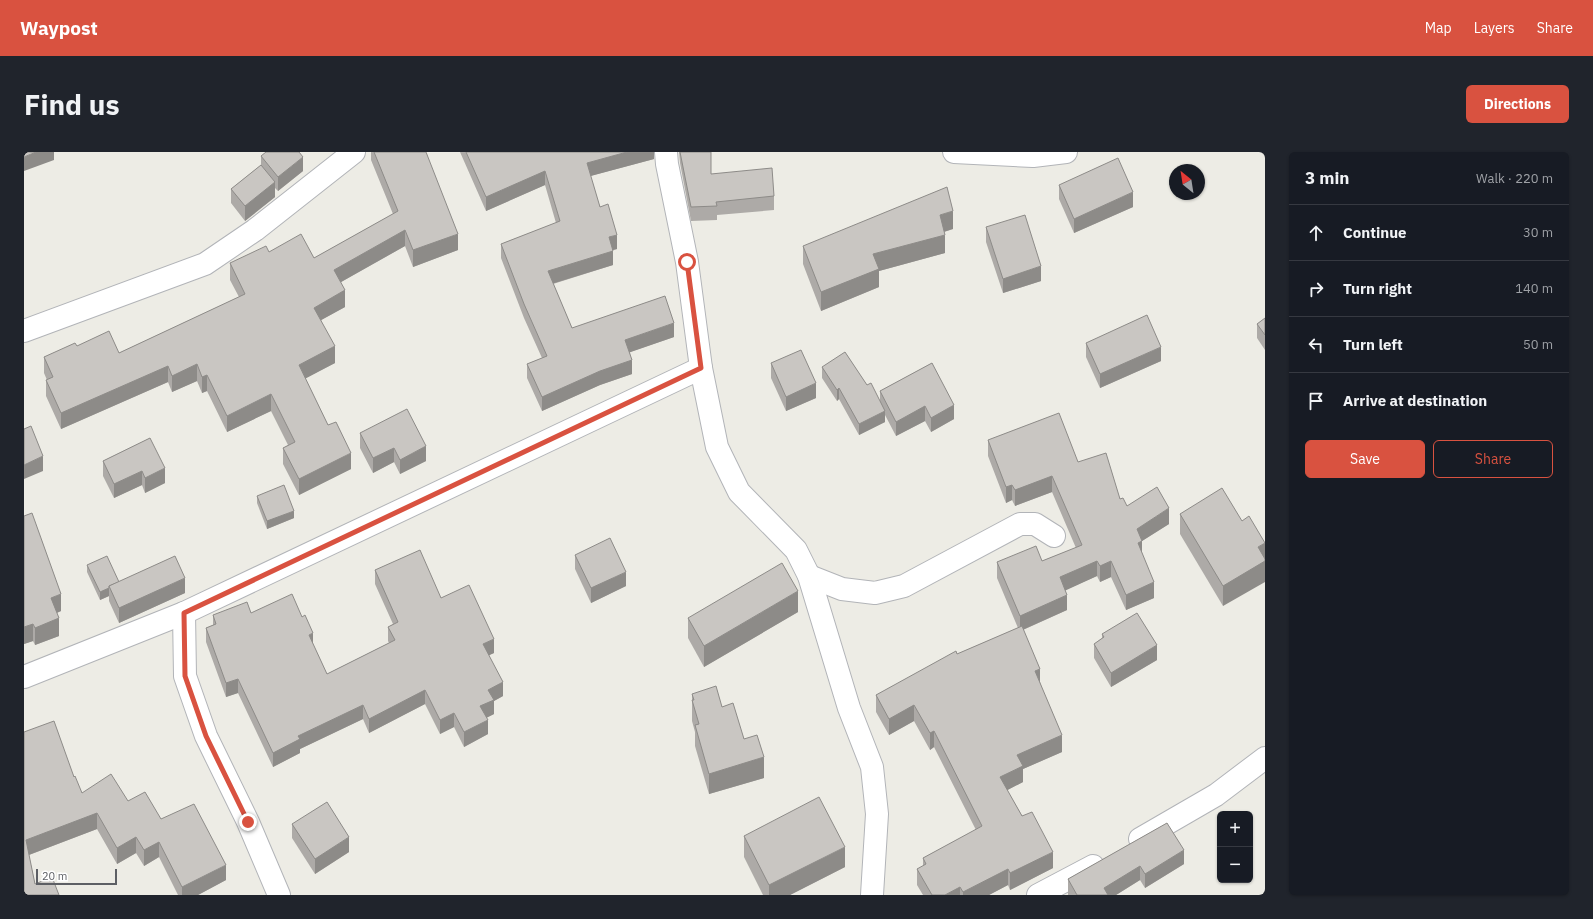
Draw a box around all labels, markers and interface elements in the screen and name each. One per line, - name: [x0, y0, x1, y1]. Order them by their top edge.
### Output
- text: Waypost: [20, 16, 98, 40]
- text: Map: [1425, 19, 1452, 37]
- text: Layers: [1474, 19, 1515, 37]
- text: Share: [1537, 19, 1573, 37]
- button: Directions: [1466, 85, 1569, 123]
- text: Find us: [24, 86, 120, 123]
- north arrow: [1169, 164, 1205, 200]
- text: 3 min: [1305, 167, 1349, 189]
- text: Walk · 220 m: [1476, 170, 1553, 187]
- icon: ahead: [1305, 222, 1327, 244]
- text: Continue: [1343, 223, 1407, 242]
- text: 30 m: [1523, 224, 1553, 241]
- route start: [678, 253, 696, 271]
- icon: right: [1305, 278, 1327, 300]
- text: Turn right: [1343, 279, 1412, 298]
- text: 140 m: [1515, 280, 1553, 297]
- icon: left: [1305, 334, 1327, 356]
- text: Turn left: [1343, 335, 1403, 354]
- text: 50 m: [1523, 336, 1553, 353]
- icon: arrive: [1305, 390, 1327, 412]
- text: Arrive at destination: [1343, 391, 1487, 410]
- button: Save: [1305, 440, 1425, 478]
- button: Share: [1433, 440, 1553, 478]
- map controls: [1217, 811, 1253, 883]
- button: +: [1217, 811, 1253, 847]
- route end: [239, 813, 257, 831]
- button: −: [1217, 847, 1253, 883]
- scale bar: [36, 867, 117, 886]
- text: 20 m: [42, 869, 67, 883]

